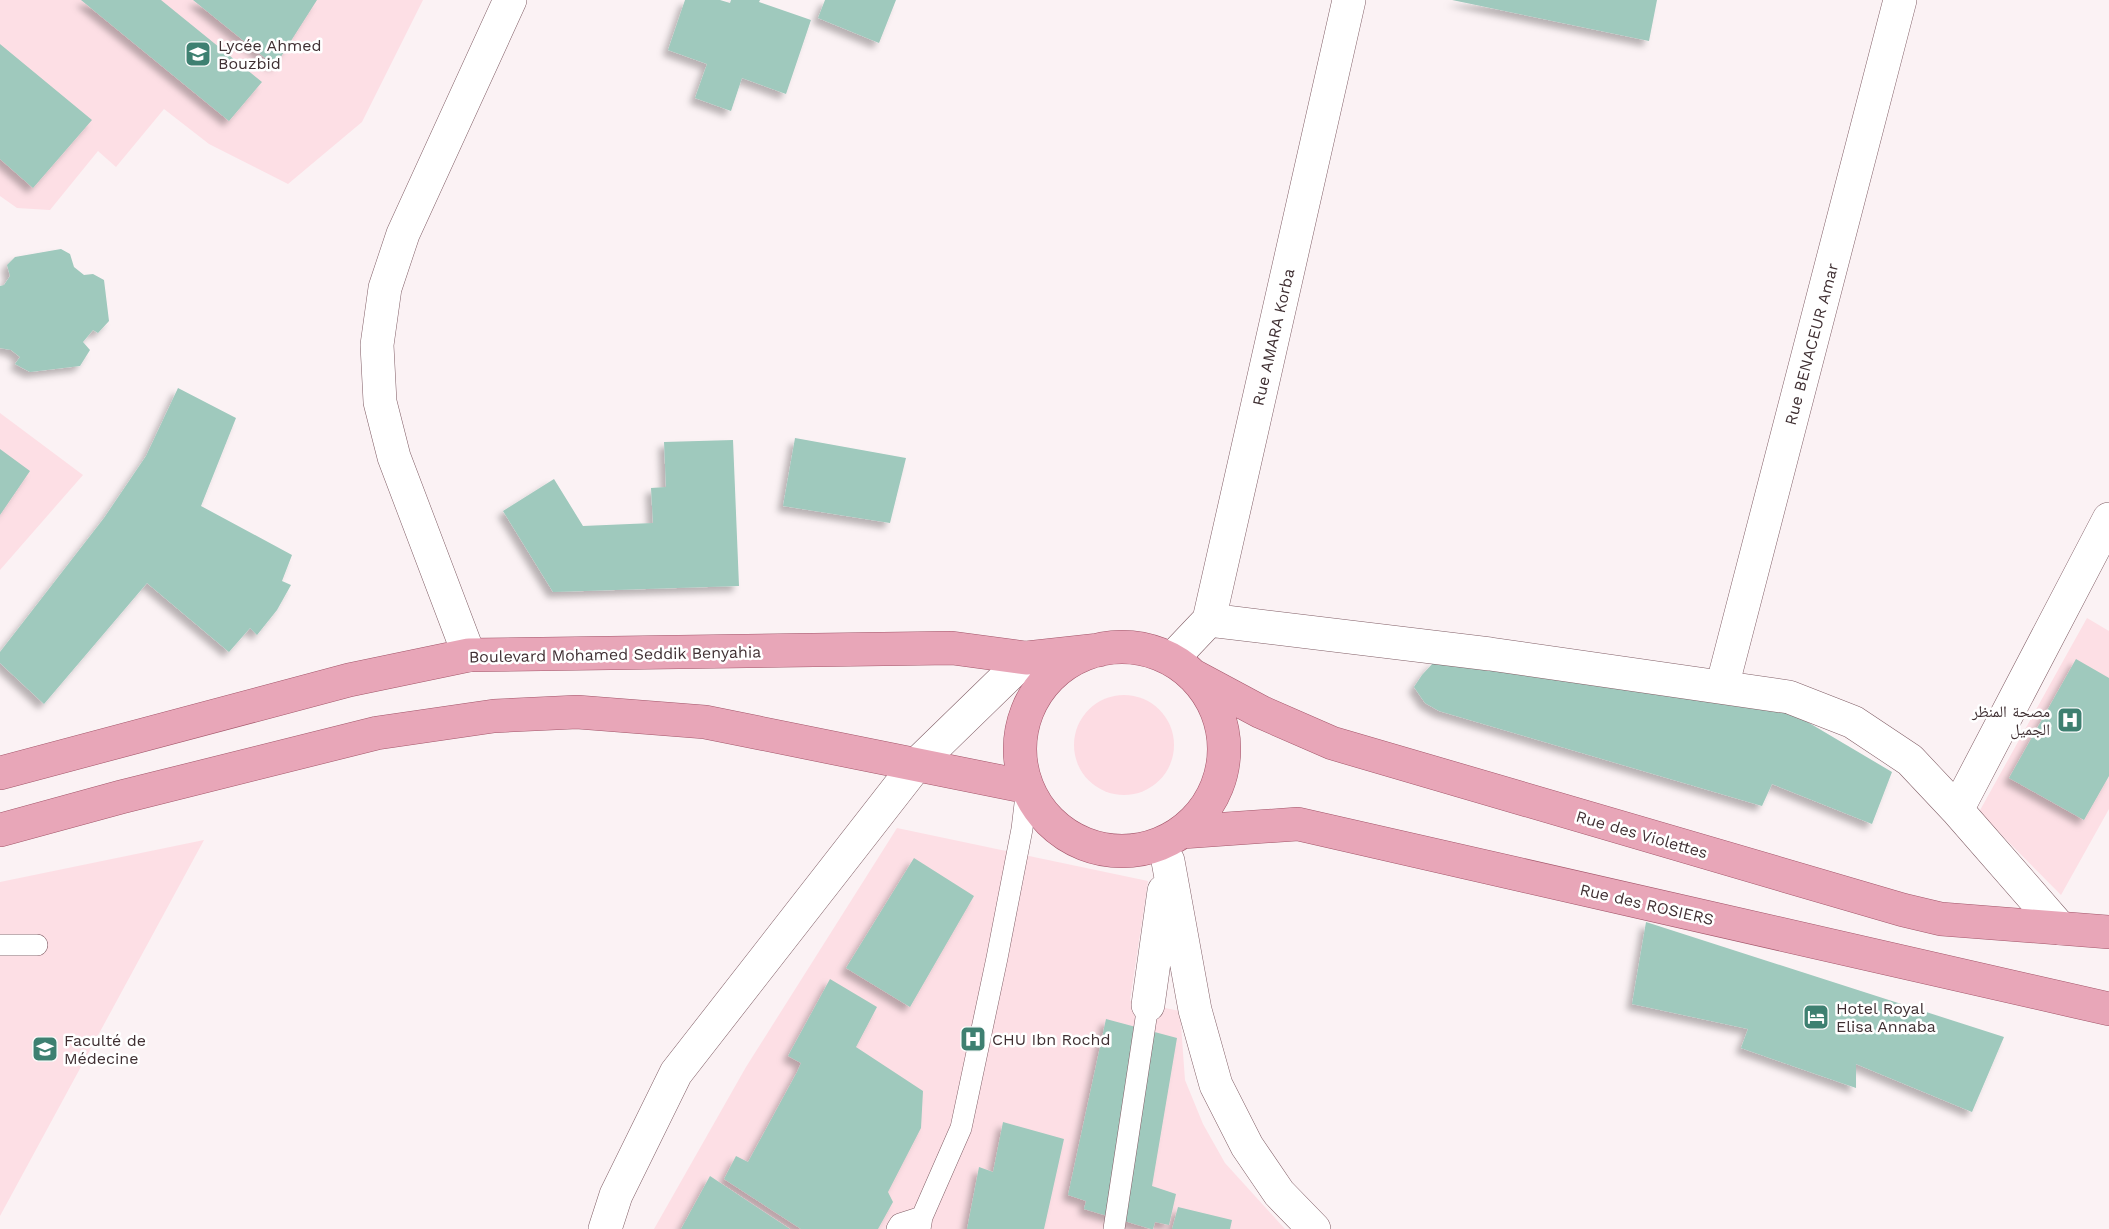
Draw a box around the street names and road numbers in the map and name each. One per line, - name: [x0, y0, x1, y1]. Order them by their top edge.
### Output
- street label: Rue BENACEUR Amar: [1781, 261, 1842, 427]
- street label: Rue AMARA Korba: [1248, 267, 1299, 408]
- street label: Boulevard Mohamed Seddik Benyahia: [469, 642, 761, 667]
- street label: Rue des Violettes: [1574, 807, 1710, 862]
- street label: Rue des ROSIERS: [1578, 880, 1716, 929]

